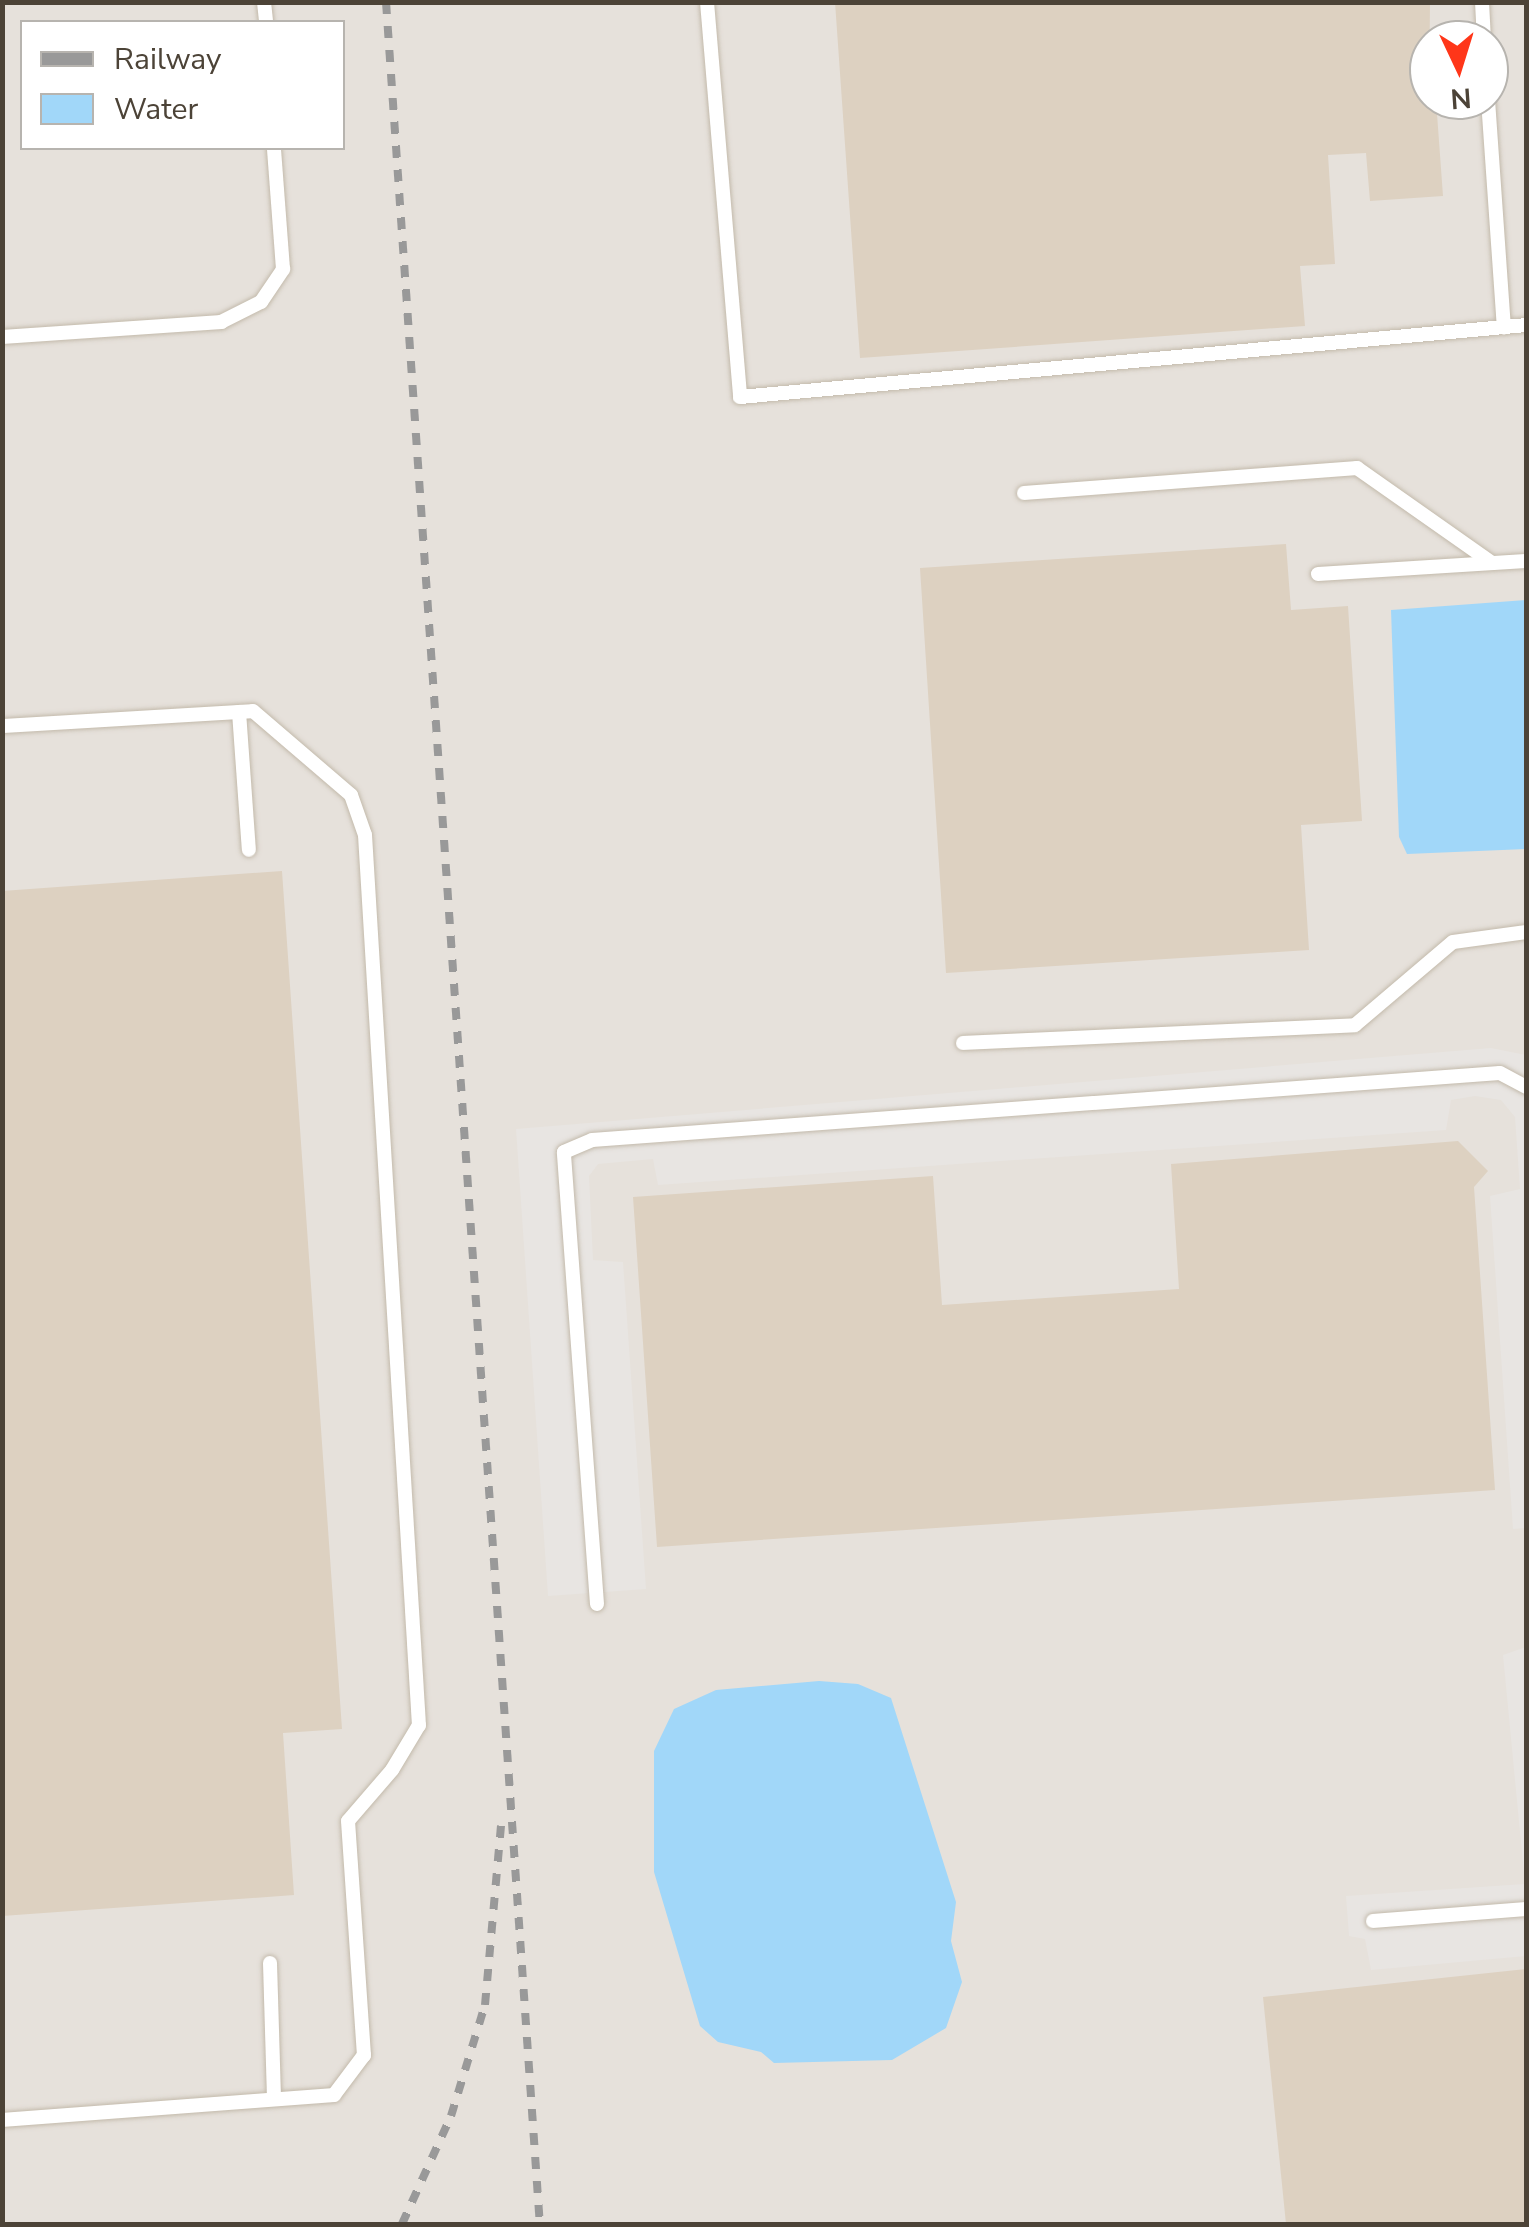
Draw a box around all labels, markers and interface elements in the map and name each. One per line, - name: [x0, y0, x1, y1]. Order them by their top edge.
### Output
- legend: [20, 20, 345, 150]
- north arrow: [1409, 20, 1509, 120]
- text: Railway: [114, 39, 222, 80]
- text: N: [1449, 78, 1473, 118]
- text: Water: [114, 89, 198, 130]

